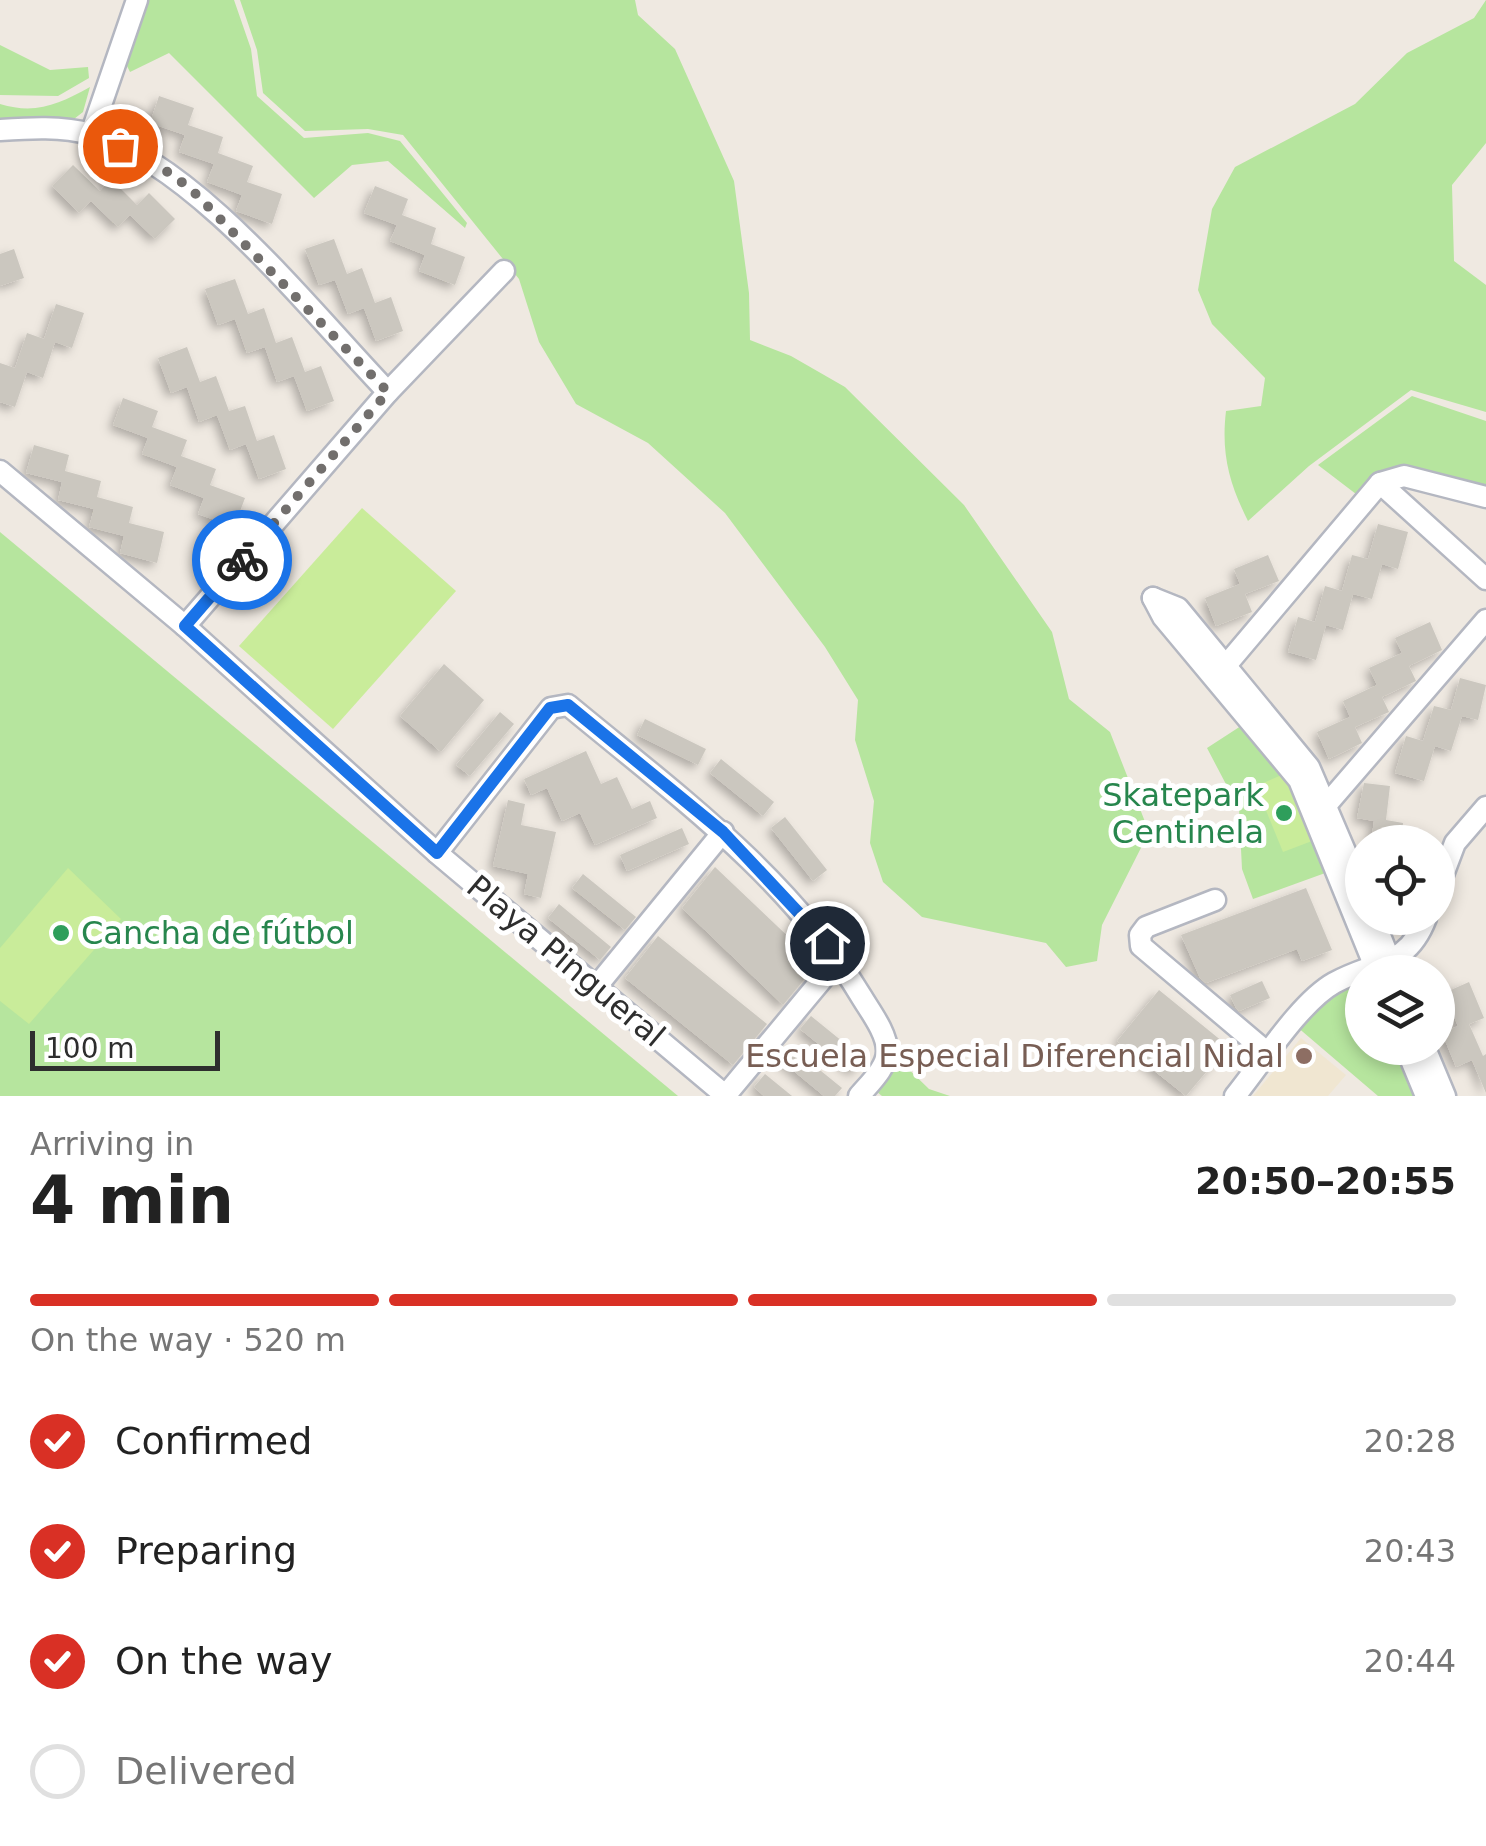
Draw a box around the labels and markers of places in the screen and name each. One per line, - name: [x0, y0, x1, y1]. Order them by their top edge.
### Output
- pin: [78, 104, 163, 189]
- place label: Skatepark Centinela: [1102, 776, 1264, 851]
- marker: Skatepark Centinela: [1273, 802, 1295, 824]
- pin: [785, 901, 870, 986]
- place label: Cancha de fútbol: [81, 914, 354, 952]
- marker: Cancha de fútbol: [50, 922, 72, 944]
- place label: Escuela Especial Diferencial Nidal: [745, 1037, 1284, 1075]
- marker: Escuela Especial Diferencial Nidal: [1293, 1045, 1315, 1067]

